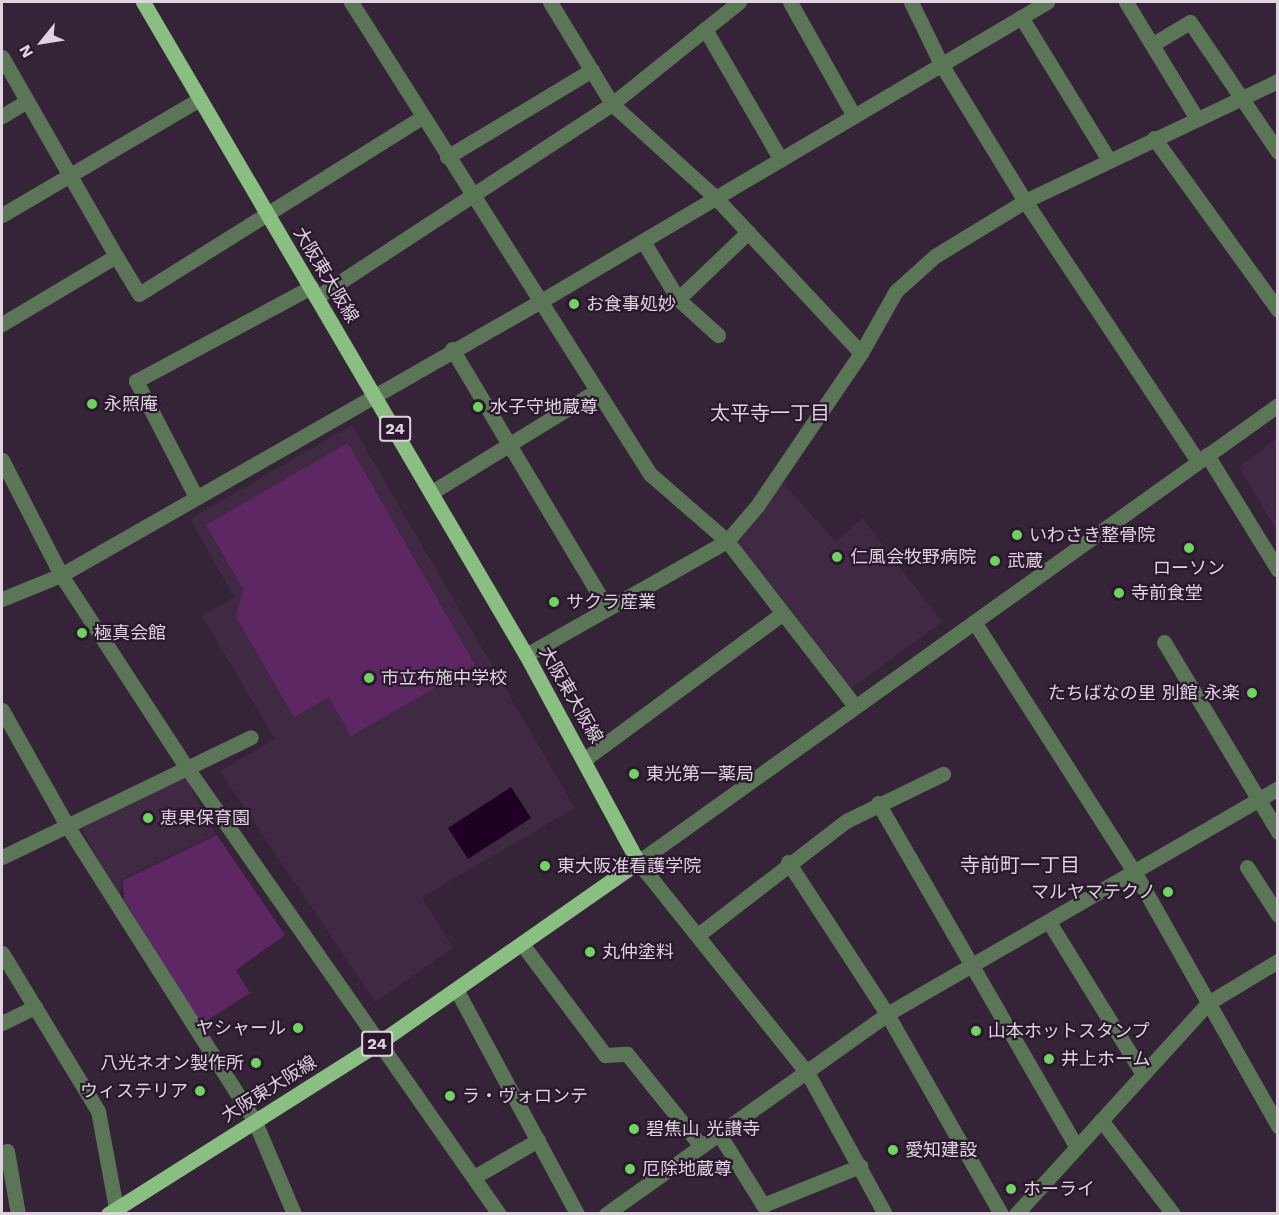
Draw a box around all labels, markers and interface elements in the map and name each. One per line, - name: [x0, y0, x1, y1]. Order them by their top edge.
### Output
- north arrow: [12, 12, 72, 72]
- text: N: [15, 41, 37, 61]
- street label: 大阪東大阪線: [289, 223, 363, 327]
- place label: お食事処妙: [586, 293, 676, 315]
- marker: お食事処妙: [567, 297, 581, 311]
- place label: 永照庵: [104, 393, 158, 415]
- place label: 水子守地蔵尊: [490, 396, 598, 418]
- marker: 永照庵: [85, 397, 99, 411]
- marker: 水子守地蔵尊: [471, 400, 485, 414]
- district label: 太平寺一丁目: [710, 401, 830, 425]
- road number: 24: [378, 416, 412, 442]
- place label: いわさき整骨院: [1029, 524, 1155, 546]
- marker: いわさき整骨院: [1010, 528, 1024, 542]
- marker: ローソン: [1182, 541, 1196, 555]
- place label: 仁風会牧野病院: [850, 546, 976, 568]
- marker: 仁風会牧野病院: [828, 548, 846, 566]
- place label: 武蔵: [1007, 550, 1043, 572]
- marker: 武蔵: [988, 554, 1002, 568]
- place label: ローソン: [1153, 557, 1225, 579]
- place label: 寺前食堂: [1131, 582, 1203, 604]
- marker: 寺前食堂: [1112, 586, 1126, 600]
- place label: サクラ産業: [566, 591, 656, 613]
- marker: サクラ産業: [547, 595, 561, 609]
- place label: 極真会館: [94, 622, 166, 644]
- marker: 極真会館: [75, 626, 89, 640]
- street label: 大阪東大阪線: [535, 643, 607, 747]
- place label: 市立布施中学校: [381, 667, 507, 689]
- marker: 市立布施中学校: [362, 671, 376, 685]
- place label: たちばなの里 別館 永楽: [1048, 682, 1240, 704]
- marker: たちばなの里 別館 永楽: [1245, 686, 1259, 700]
- place label: 東光第一薬局: [646, 763, 754, 785]
- marker: 東光第一薬局: [627, 767, 641, 781]
- place label: 恵果保育園: [160, 807, 250, 829]
- marker: 恵果保育園: [141, 811, 155, 825]
- district label: 寺前町一丁目: [960, 853, 1080, 877]
- place label: 東大阪准看護学院: [557, 855, 701, 877]
- marker: 東大阪准看護学院: [538, 859, 552, 873]
- place label: マルヤマテクノ: [1030, 881, 1156, 903]
- marker: マルヤマテクノ: [1161, 885, 1175, 899]
- place label: 丸仲塗料: [602, 941, 674, 963]
- marker: 丸仲塗料: [583, 945, 597, 959]
- place label: ヤシャール: [196, 1017, 286, 1039]
- place label: 山本ホットスタンプ: [988, 1020, 1150, 1042]
- marker: ヤシャール: [291, 1021, 305, 1035]
- marker: 山本ホットスタンプ: [969, 1024, 983, 1038]
- road number: 24: [360, 1031, 394, 1057]
- place label: 井上ホーム: [1061, 1048, 1151, 1070]
- street label: 大阪東大阪線: [217, 1051, 321, 1127]
- place label: 八光ネオン製作所: [100, 1052, 244, 1074]
- marker: 井上ホーム: [1042, 1052, 1056, 1066]
- marker: 八光ネオン製作所: [249, 1056, 263, 1070]
- place label: ウィステリア: [80, 1080, 188, 1102]
- marker: ウィステリア: [193, 1084, 207, 1098]
- place label: ラ・ヴォロンテ: [462, 1085, 588, 1107]
- marker: ラ・ヴォロンテ: [443, 1089, 457, 1103]
- place label: 碧焦山 光讃寺: [646, 1118, 760, 1140]
- marker: 碧焦山 光讃寺: [627, 1122, 641, 1136]
- place label: 愛知建設: [905, 1139, 977, 1161]
- marker: 愛知建設: [886, 1143, 900, 1157]
- place label: 厄除地蔵尊: [642, 1158, 732, 1180]
- marker: 厄除地蔵尊: [623, 1162, 637, 1176]
- place label: ホーライ: [1023, 1178, 1095, 1200]
- marker: ホーライ: [1004, 1182, 1018, 1196]

